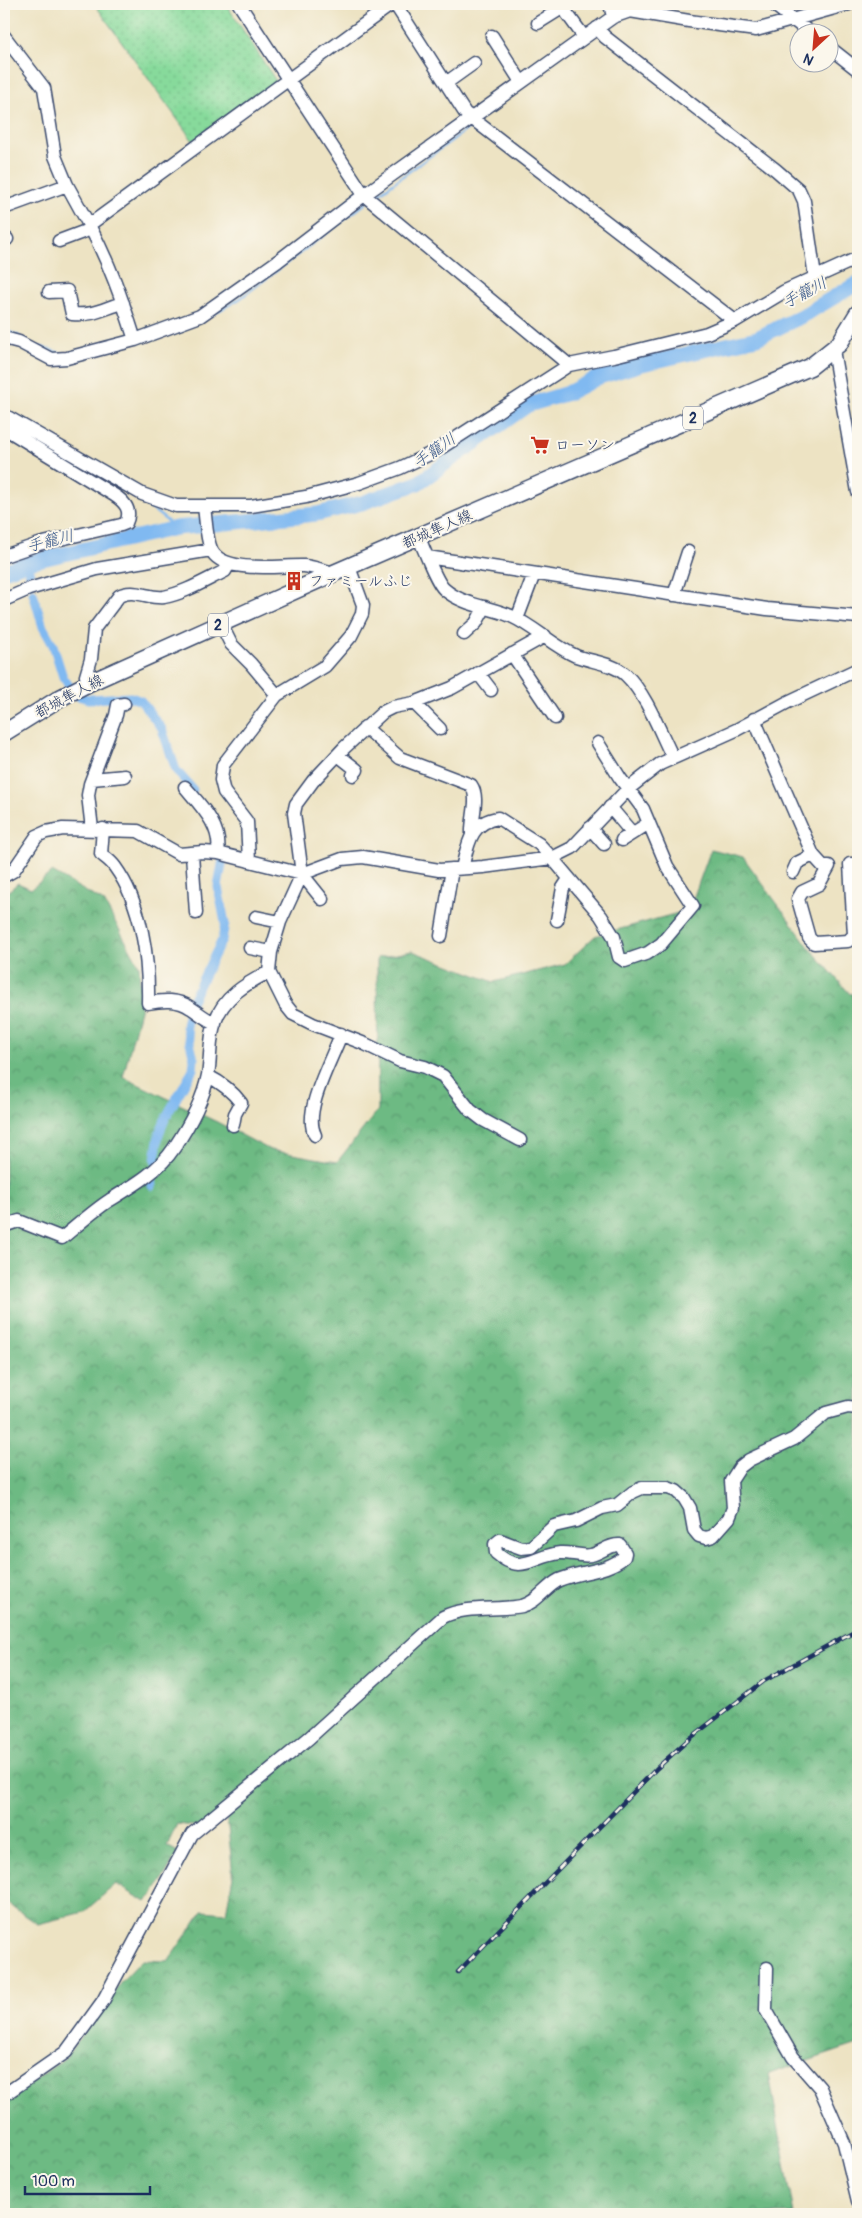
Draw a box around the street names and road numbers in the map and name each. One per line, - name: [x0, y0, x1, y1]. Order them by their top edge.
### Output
- road number: 2: [683, 406, 703, 429]
- street label: 都城隼人線: [399, 506, 475, 553]
- road number: 2: [208, 614, 228, 636]
- street label: 都城隼人線: [32, 670, 107, 722]

